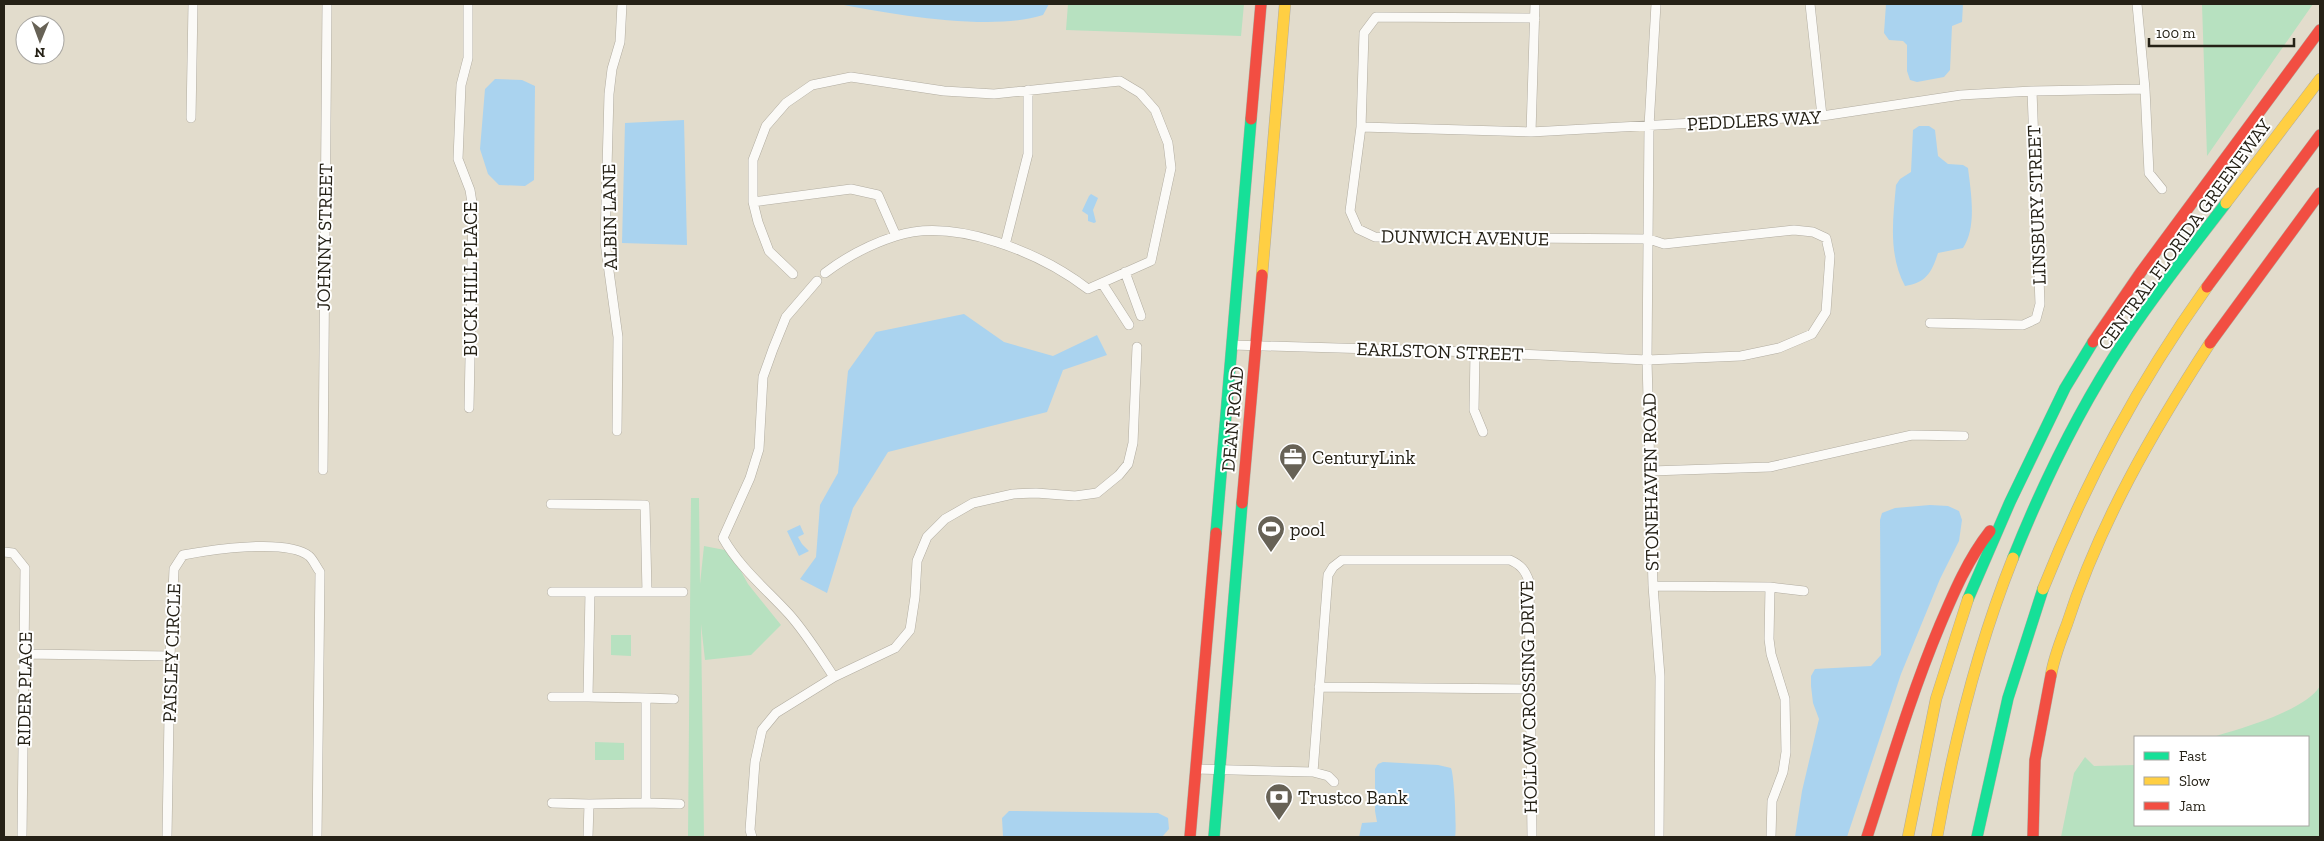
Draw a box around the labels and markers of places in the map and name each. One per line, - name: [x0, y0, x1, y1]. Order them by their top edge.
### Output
- office icon: CenturyLink: [1278, 442, 1308, 481]
- place label: CenturyLink: [1312, 446, 1415, 469]
- sports icon: pool: [1256, 514, 1286, 553]
- place label: pool: [1290, 518, 1325, 541]
- bank icon: Trustco Bank: [1264, 782, 1294, 821]
- place label: Trustco Bank: [1298, 786, 1408, 809]

